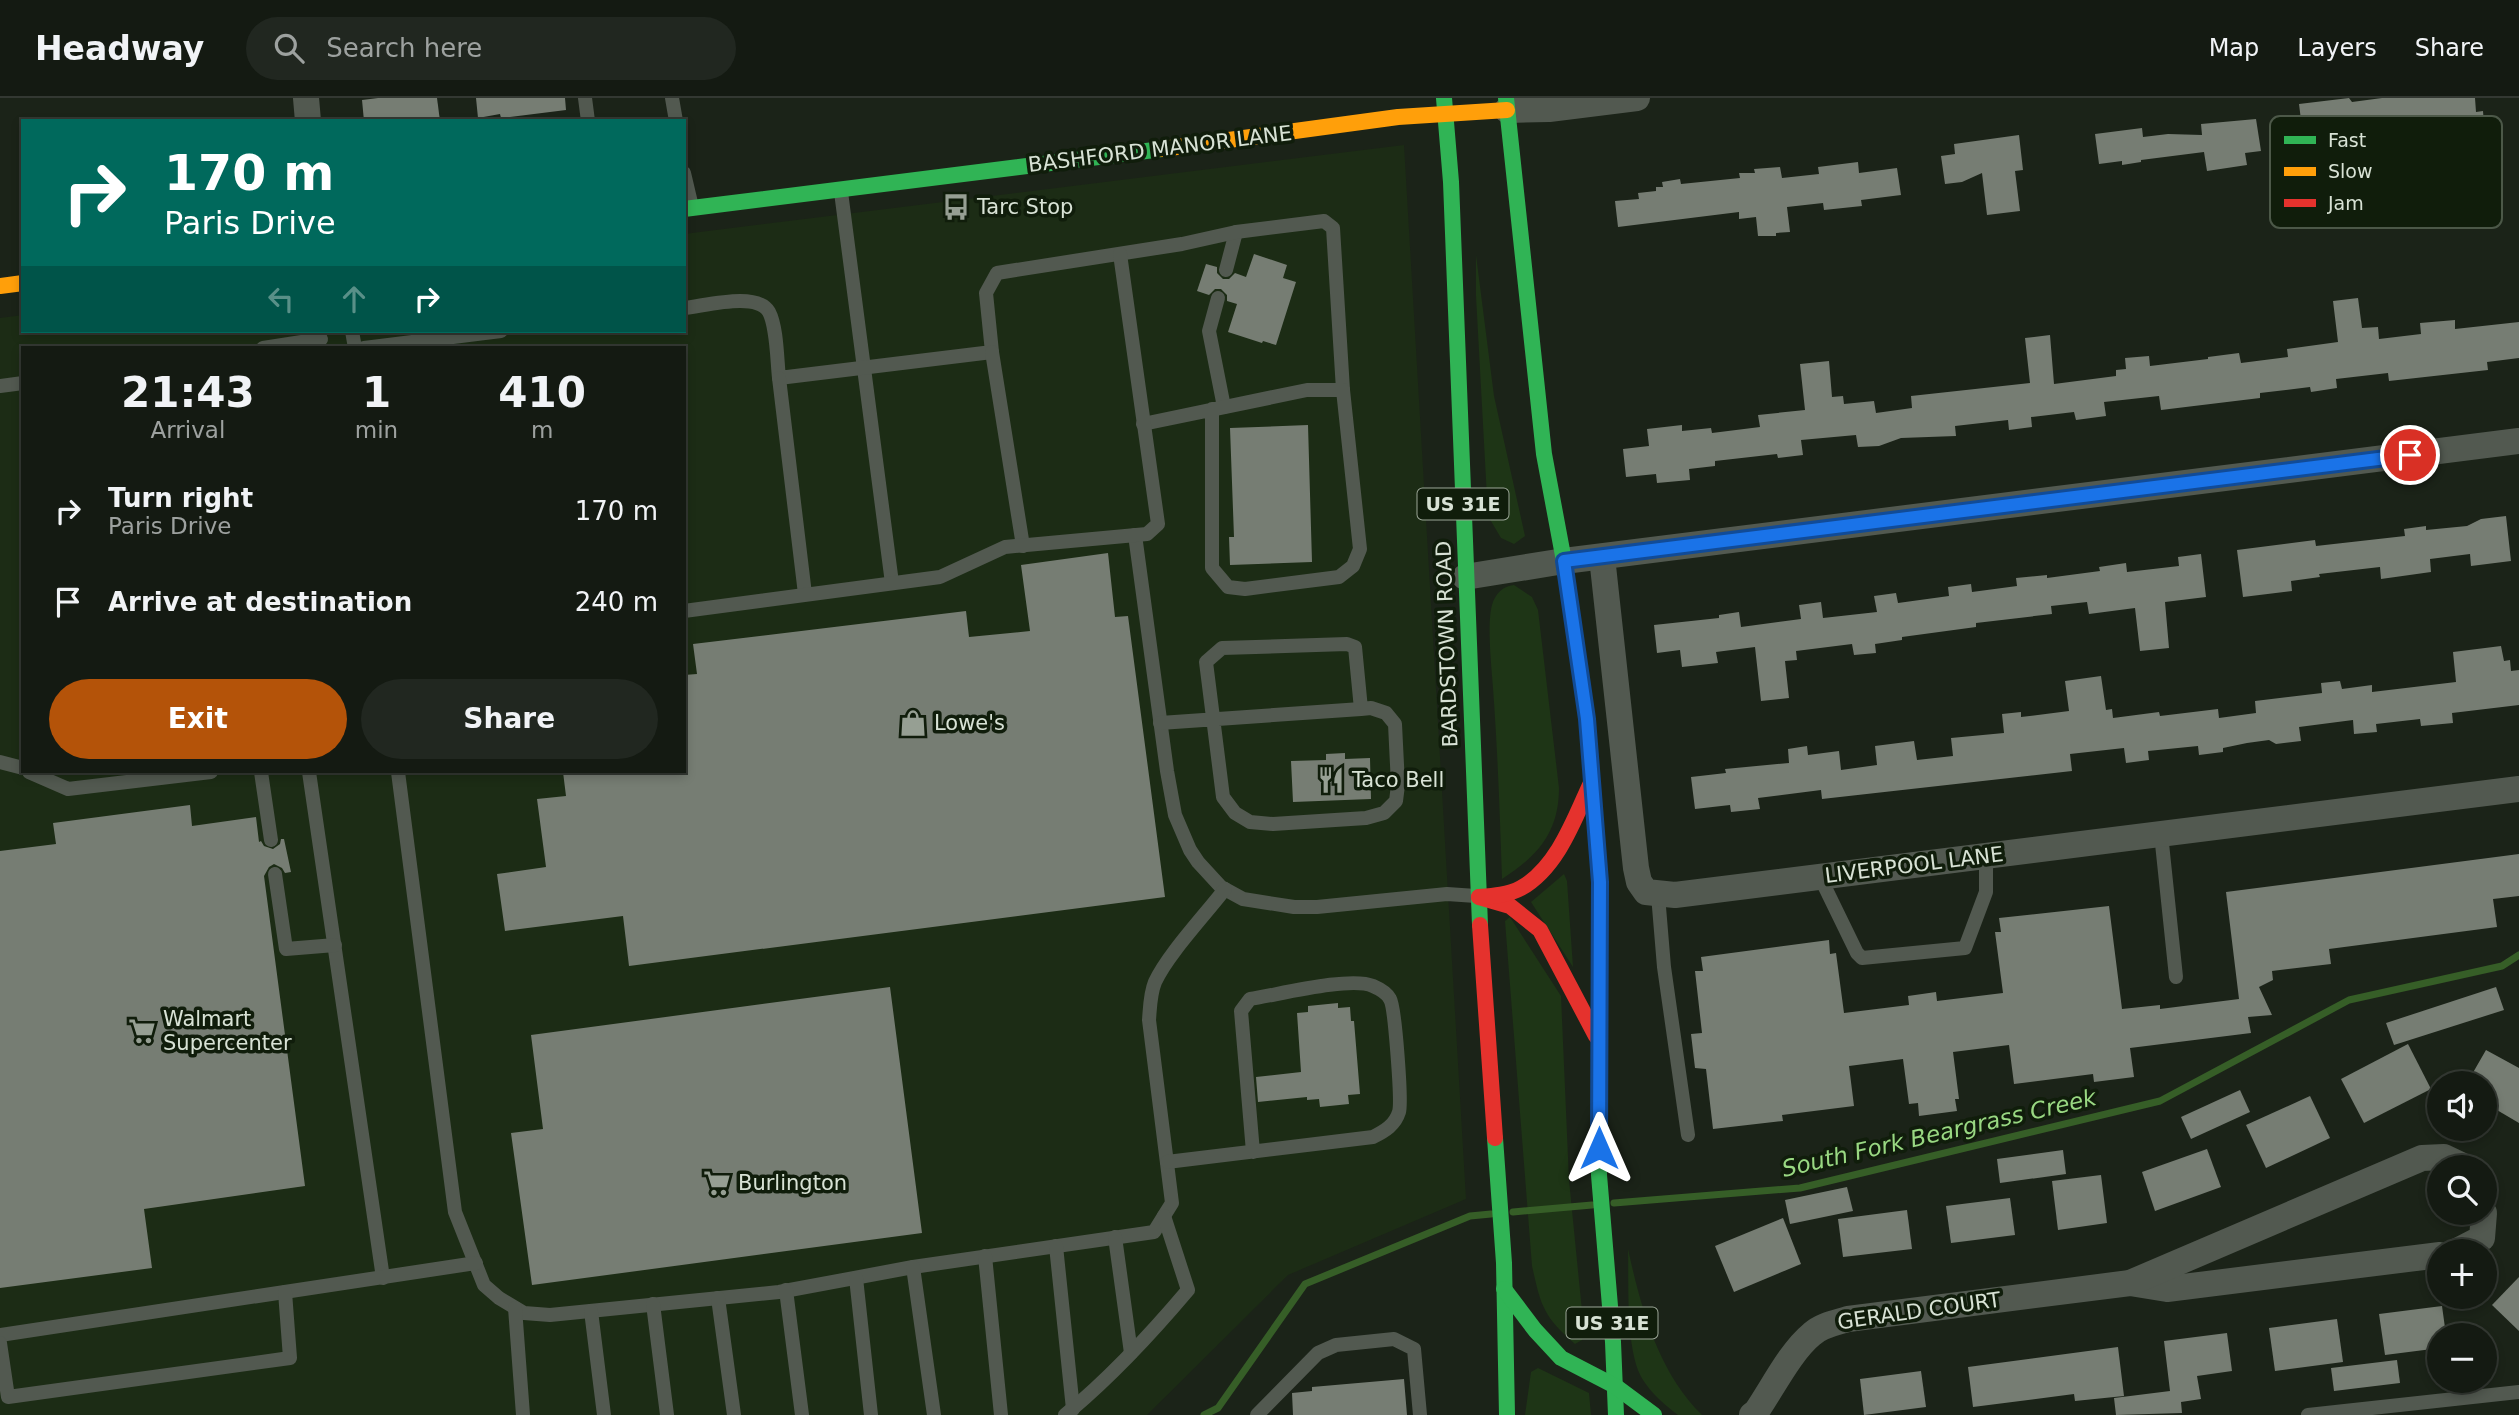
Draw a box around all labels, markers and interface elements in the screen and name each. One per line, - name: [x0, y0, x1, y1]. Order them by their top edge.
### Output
- search box: [246, 17, 736, 80]
- text: Headway: [35, 29, 204, 68]
- icon: search: [270, 29, 308, 67]
- text: Search here: [326, 33, 482, 63]
- text: Map: [2209, 34, 2259, 62]
- text: Layers: [2297, 34, 2377, 62]
- text: Share: [2415, 34, 2484, 62]
- legend: [2270, 116, 2502, 228]
- street label: BASHFORD MANOR LANE: [1027, 121, 1293, 177]
- text: Fast: [2328, 129, 2366, 151]
- text: 170 m: [164, 145, 334, 202]
- icon: right: [49, 147, 140, 238]
- text: Slow: [2328, 160, 2373, 182]
- bus stop icon: Tarc Stop: [941, 192, 971, 222]
- text: Jam: [2327, 192, 2364, 214]
- place label: Tarc Stop: [976, 195, 1073, 219]
- text: Paris Drive: [164, 204, 336, 242]
- icon: left: [262, 280, 300, 318]
- icon: ahead: [335, 280, 373, 318]
- icon: right: [408, 280, 446, 318]
- text: 21:43: [121, 368, 255, 417]
- text: 1: [362, 368, 391, 417]
- text: 410: [498, 368, 586, 417]
- text: Arrival: [151, 417, 225, 443]
- text: min: [355, 417, 398, 443]
- text: m: [531, 417, 553, 443]
- pin: [2380, 425, 2440, 485]
- icon: arrive: [2391, 436, 2429, 474]
- text: Turn right: [108, 483, 253, 513]
- road number: US 31E: [1418, 488, 1508, 520]
- icon: right: [49, 492, 87, 530]
- text: 170 m: [575, 496, 658, 526]
- text: Paris Drive: [108, 513, 231, 539]
- street label: BARDSTOWN ROAD: [1431, 540, 1463, 748]
- icon: arrive: [49, 583, 87, 621]
- text: Arrive at destination: [108, 587, 412, 617]
- text: 240 m: [575, 587, 658, 617]
- button: Exit: [49, 679, 347, 759]
- button: Share: [361, 679, 658, 759]
- shop icon: Lowe's: [898, 708, 928, 738]
- place label: Lowe's: [934, 711, 1005, 735]
- restaurant icon: Taco Bell: [1316, 765, 1346, 795]
- place label: Taco Bell: [1351, 768, 1444, 792]
- street label: LIVERPOOL LANE: [1823, 842, 2005, 888]
- place label: Walmart Supercenter: [163, 1007, 292, 1055]
- supermarket icon: Walmart Supercenter: [127, 1016, 157, 1046]
- map controls: [2427, 1071, 2497, 1393]
- button: sound: [2427, 1071, 2497, 1141]
- water label: South Fork Beargrass Creek: [1779, 1084, 2100, 1182]
- position arrow: [1562, 1111, 1636, 1185]
- button: search: [2427, 1155, 2497, 1225]
- supermarket icon: Burlington: [702, 1168, 732, 1198]
- place label: Burlington: [738, 1171, 847, 1195]
- button: +: [2427, 1239, 2497, 1309]
- street label: GERALD COURT: [1836, 1288, 2002, 1334]
- road number: US 31E: [1566, 1308, 1658, 1338]
- button: −: [2427, 1323, 2497, 1393]

